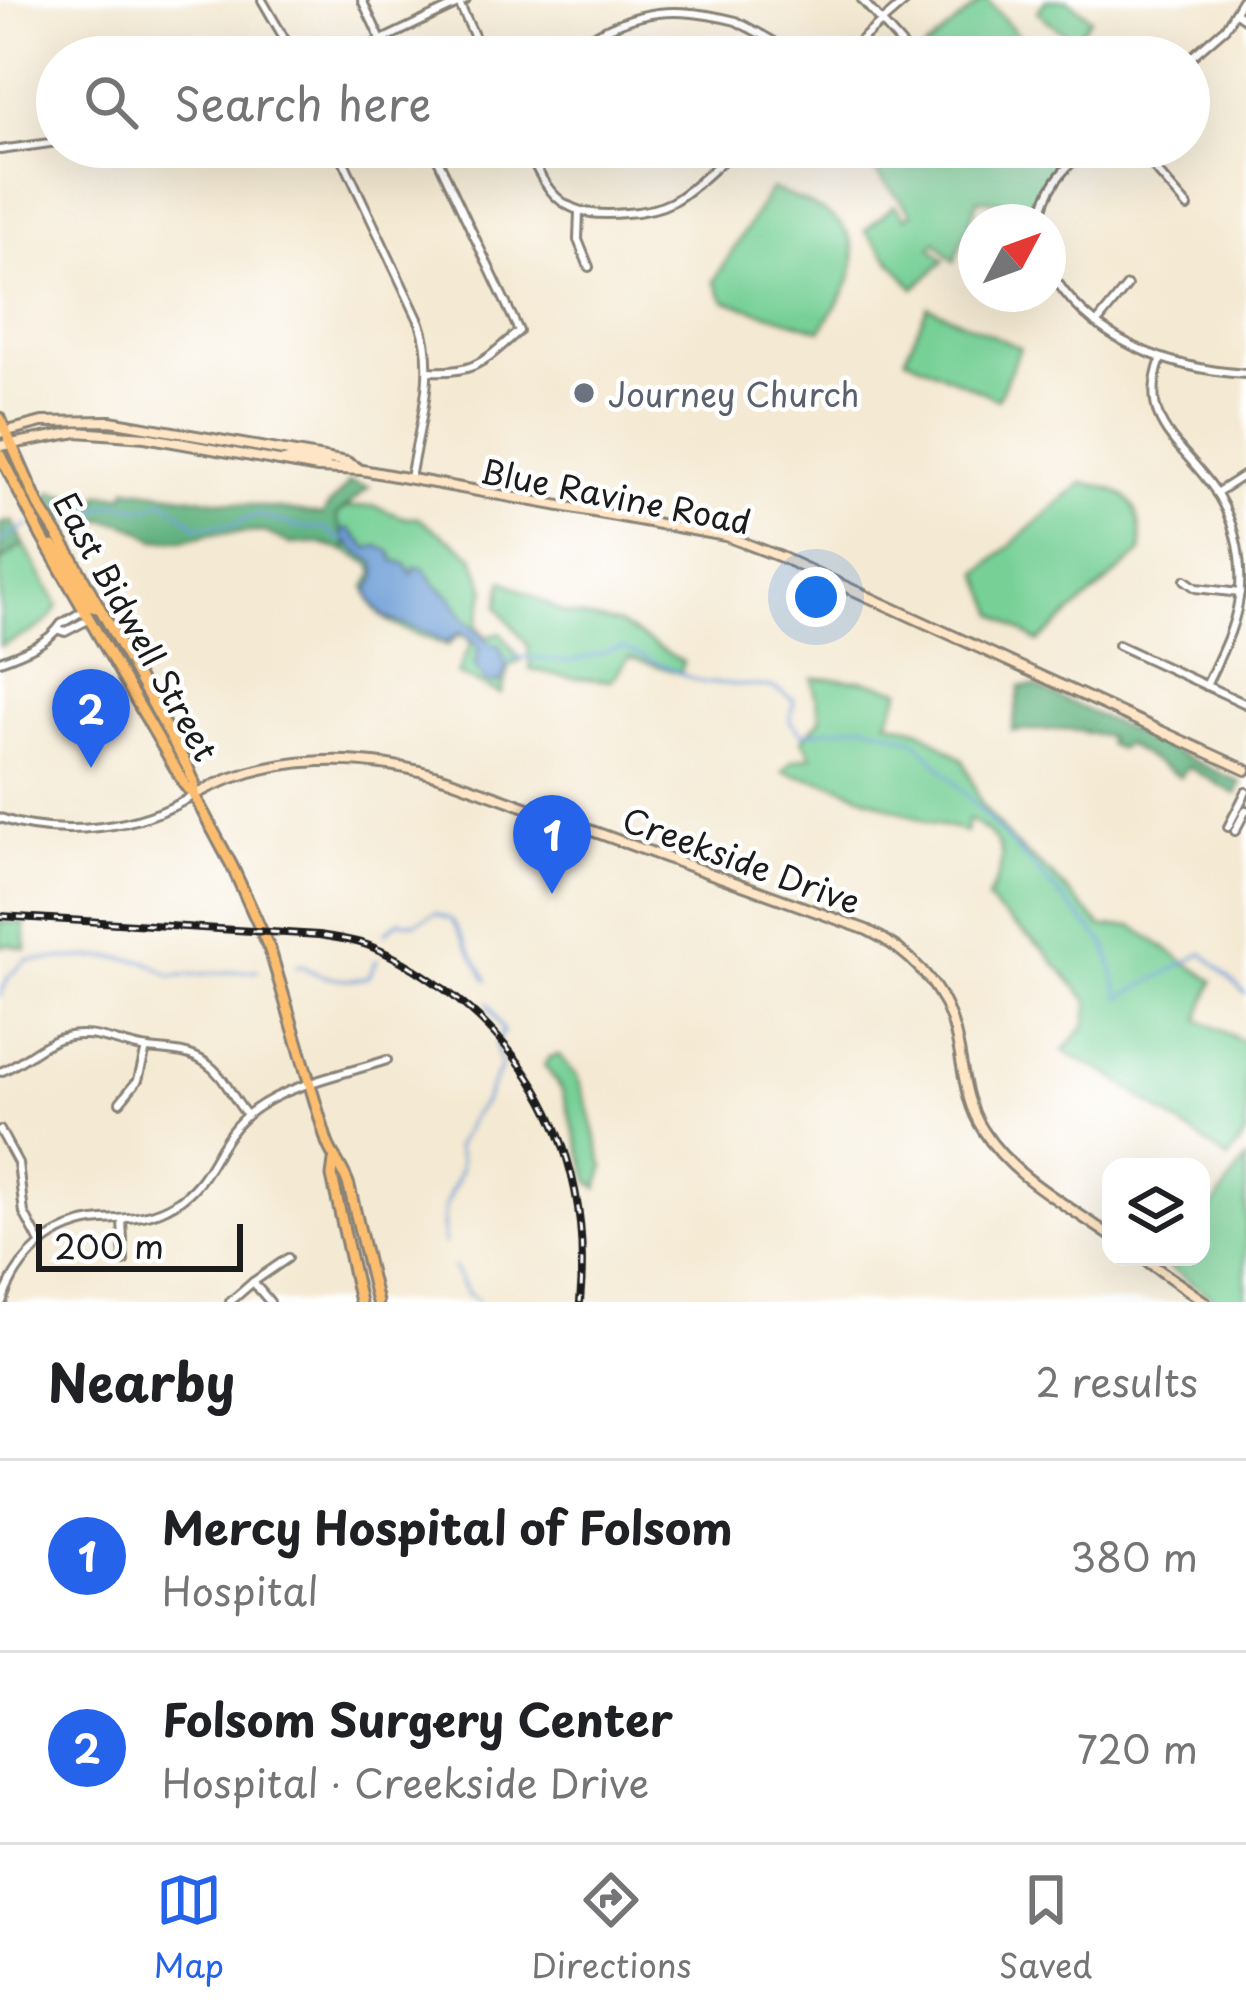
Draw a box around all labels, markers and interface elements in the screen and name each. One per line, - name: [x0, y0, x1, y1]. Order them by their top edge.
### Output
- search box: [36, 36, 1210, 168]
- text: Search here: [174, 68, 431, 136]
- icon: search: [78, 69, 144, 135]
- north arrow: [958, 204, 1066, 312]
- place label: Journey Church: [608, 368, 860, 418]
- marker: Journey Church: [571, 380, 597, 406]
- street label: Blue Ravine Road: [477, 444, 755, 546]
- street label: East Bidwell Street: [42, 482, 232, 770]
- your location: [786, 567, 846, 627]
- pin: 2: [52, 669, 130, 768]
- street label: Creekside Drive: [616, 793, 868, 925]
- pin: 1: [513, 795, 591, 894]
- map controls: [1102, 1158, 1210, 1266]
- button: layers: [1102, 1158, 1210, 1266]
- scale bar: [36, 1218, 243, 1271]
- text: 200 m: [54, 1220, 164, 1270]
- text: Nearby: [48, 1342, 235, 1419]
- text: 2 results: [1036, 1351, 1198, 1410]
- text: Mercy Hospital of Folsom: [162, 1492, 733, 1560]
- text: 1: [78, 1526, 96, 1585]
- text: 380 m: [1070, 1526, 1198, 1585]
- text: Hospital: [162, 1560, 319, 1619]
- text: Folsom Surgery Center: [162, 1684, 673, 1752]
- text: 2: [73, 1718, 101, 1777]
- text: 720 m: [1077, 1718, 1198, 1777]
- text: Hospital · Creekside Drive: [162, 1752, 649, 1811]
- tab: Map: [154, 1867, 224, 1989]
- tab: Directions: [531, 1867, 692, 1989]
- tab: Saved: [999, 1867, 1092, 1989]

